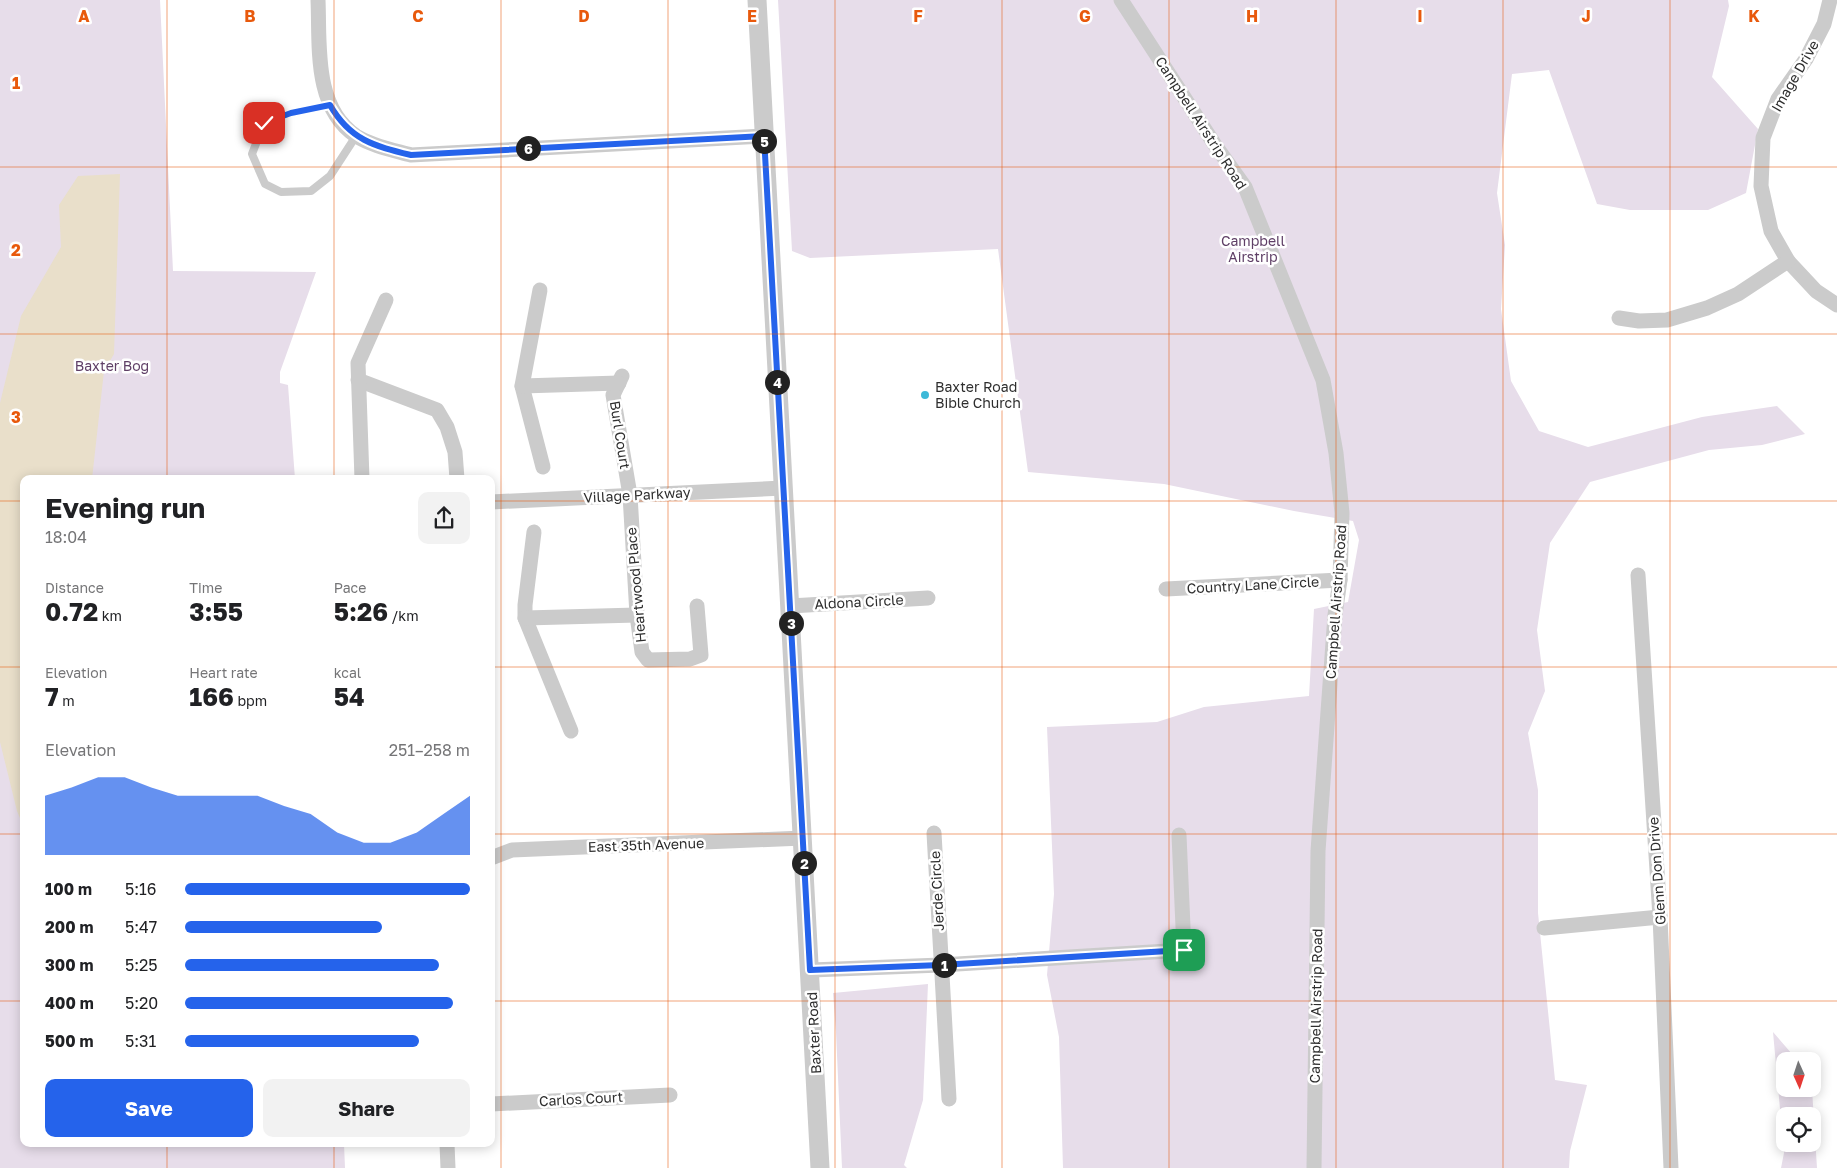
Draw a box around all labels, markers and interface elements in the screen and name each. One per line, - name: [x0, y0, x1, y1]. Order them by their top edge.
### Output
- text: A: [78, 6, 90, 26]
- text: B: [244, 6, 256, 26]
- text: C: [412, 6, 424, 26]
- text: D: [578, 6, 590, 26]
- text: E: [747, 6, 757, 26]
- text: F: [913, 6, 923, 26]
- text: G: [1079, 6, 1091, 26]
- text: H: [1246, 6, 1258, 26]
- text: I: [1417, 6, 1423, 26]
- text: J: [1581, 6, 1591, 26]
- text: K: [1748, 6, 1760, 26]
- street label: Image Drive: [1767, 37, 1822, 114]
- street label: Campbell Airstrip Road: [1152, 53, 1251, 192]
- text: 1: [12, 73, 20, 93]
- pin: [243, 102, 285, 144]
- icon: check: [250, 109, 278, 137]
- pin: 5: [752, 128, 776, 154]
- text: 5: [760, 133, 769, 150]
- pin: 6: [516, 136, 540, 160]
- text: 6: [524, 140, 533, 157]
- park label: Campbell Airstrip: [1221, 232, 1285, 265]
- text: 2: [11, 240, 21, 260]
- park label: Baxter Bog: [75, 357, 149, 374]
- pin: 4: [764, 370, 790, 394]
- text: 4: [773, 374, 782, 391]
- place label: Baxter Road Bible Church: [935, 378, 1021, 411]
- marker: Baxter Road Bible Church: [919, 389, 931, 401]
- street label: Burl Court: [607, 400, 634, 470]
- text: 3: [11, 407, 21, 427]
- street label: Village Parkway: [583, 483, 691, 506]
- text: Evening run: [45, 491, 205, 524]
- button: share: [418, 492, 470, 544]
- street label: Campbell Airstrip Road: [1322, 524, 1349, 680]
- text: 18:04: [45, 527, 87, 547]
- street label: Heartwood Place: [622, 527, 649, 643]
- street label: Country Lane Circle: [1186, 573, 1320, 596]
- text: Distance: [45, 579, 104, 596]
- text: Time: [189, 579, 222, 596]
- text: Pace: [334, 579, 366, 596]
- street label: Aldona Circle: [814, 591, 904, 612]
- text: 0.72: [45, 596, 98, 627]
- text: 3:55: [189, 596, 243, 627]
- text: 5:26: [334, 596, 388, 627]
- text: km: [98, 607, 122, 624]
- text: /km: [388, 607, 419, 624]
- pin: 3: [778, 610, 804, 636]
- text: 3: [787, 615, 796, 632]
- text: Elevation: [45, 664, 107, 681]
- text: Heart rate: [189, 664, 258, 681]
- text: kcal: [334, 664, 361, 681]
- text: 7: [45, 681, 59, 712]
- text: 166: [189, 681, 234, 712]
- text: 54: [334, 681, 365, 712]
- text: m: [59, 692, 75, 709]
- text: bpm: [234, 692, 267, 709]
- text: Elevation: [45, 740, 116, 760]
- text: 251–258 m: [389, 740, 470, 760]
- street label: Glenn Don Drive: [1644, 817, 1669, 926]
- street label: East 35th Avenue: [588, 834, 704, 855]
- pin: 2: [792, 850, 816, 876]
- street label: Jerde Circle: [926, 851, 947, 931]
- text: 2: [800, 855, 809, 872]
- text: 100 m: [45, 879, 92, 899]
- text: 5:16: [125, 879, 157, 899]
- text: 200 m: [45, 917, 94, 937]
- text: 5:47: [125, 917, 157, 937]
- street label: Campbell Airstrip Road: [1306, 928, 1325, 1084]
- pin: [1163, 929, 1205, 971]
- icon: arrive: [1170, 936, 1198, 964]
- pin: 1: [932, 952, 956, 978]
- text: 300 m: [45, 955, 94, 975]
- text: 5:25: [125, 955, 158, 975]
- text: 1: [941, 957, 948, 974]
- street label: Baxter Road: [803, 992, 824, 1075]
- text: 400 m: [45, 993, 94, 1013]
- text: 5:20: [125, 993, 158, 1013]
- text: 500 m: [45, 1031, 94, 1051]
- text: 5:31: [125, 1031, 156, 1051]
- north arrow: [1776, 1052, 1821, 1098]
- map controls: [1776, 1052, 1821, 1152]
- button: Save: [45, 1079, 253, 1137]
- button: Share: [263, 1079, 470, 1137]
- street label: Carlos Court: [538, 1088, 624, 1109]
- button: locate: [1776, 1107, 1821, 1152]

